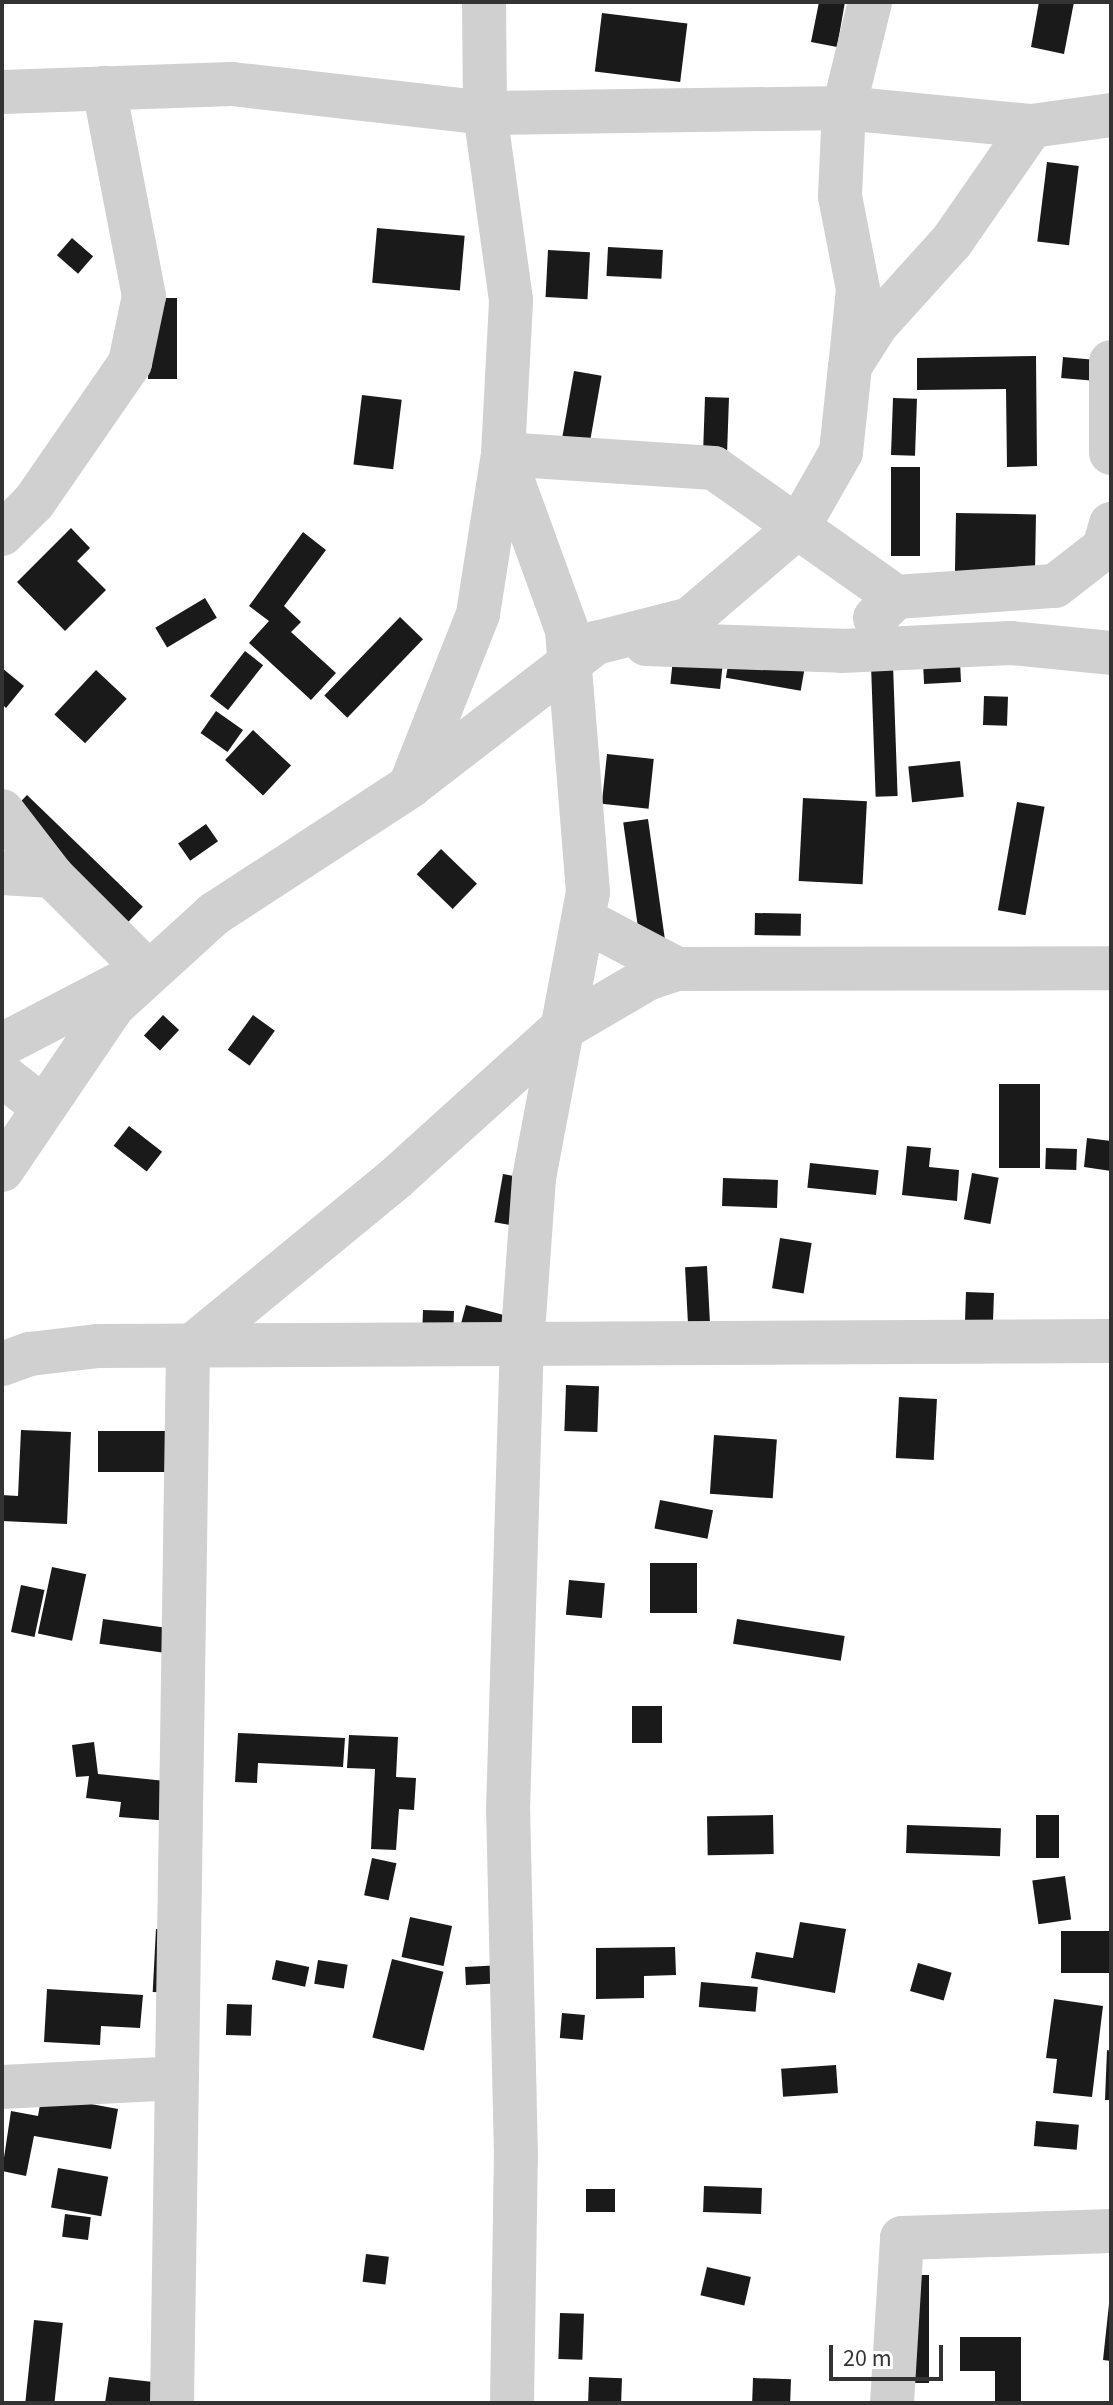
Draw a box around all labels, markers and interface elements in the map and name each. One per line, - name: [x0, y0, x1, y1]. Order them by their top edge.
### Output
- scale bar: [833, 2329, 947, 2379]
- text: 20 m: [843, 2341, 892, 2376]

